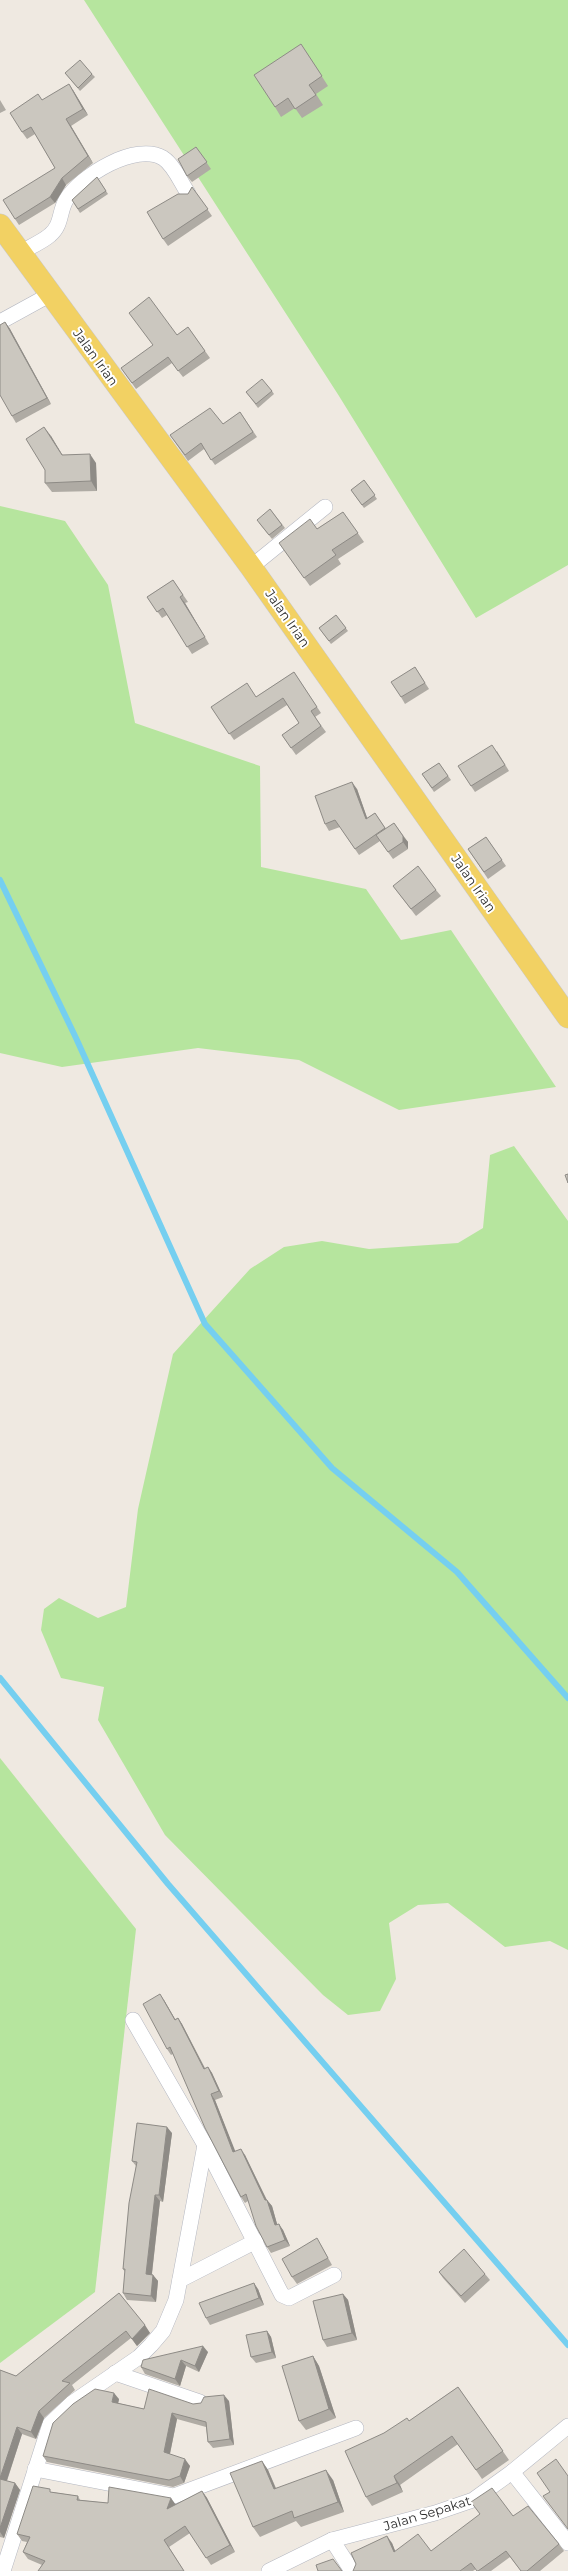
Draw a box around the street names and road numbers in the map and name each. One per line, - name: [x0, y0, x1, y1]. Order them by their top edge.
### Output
- street label: Jalan Irian: [69, 325, 122, 389]
- street label: Jalan Irian: [262, 585, 314, 650]
- street label: Jalan Irian: [448, 850, 500, 915]
- street label: Jalan Sepakat: [380, 2492, 473, 2534]

